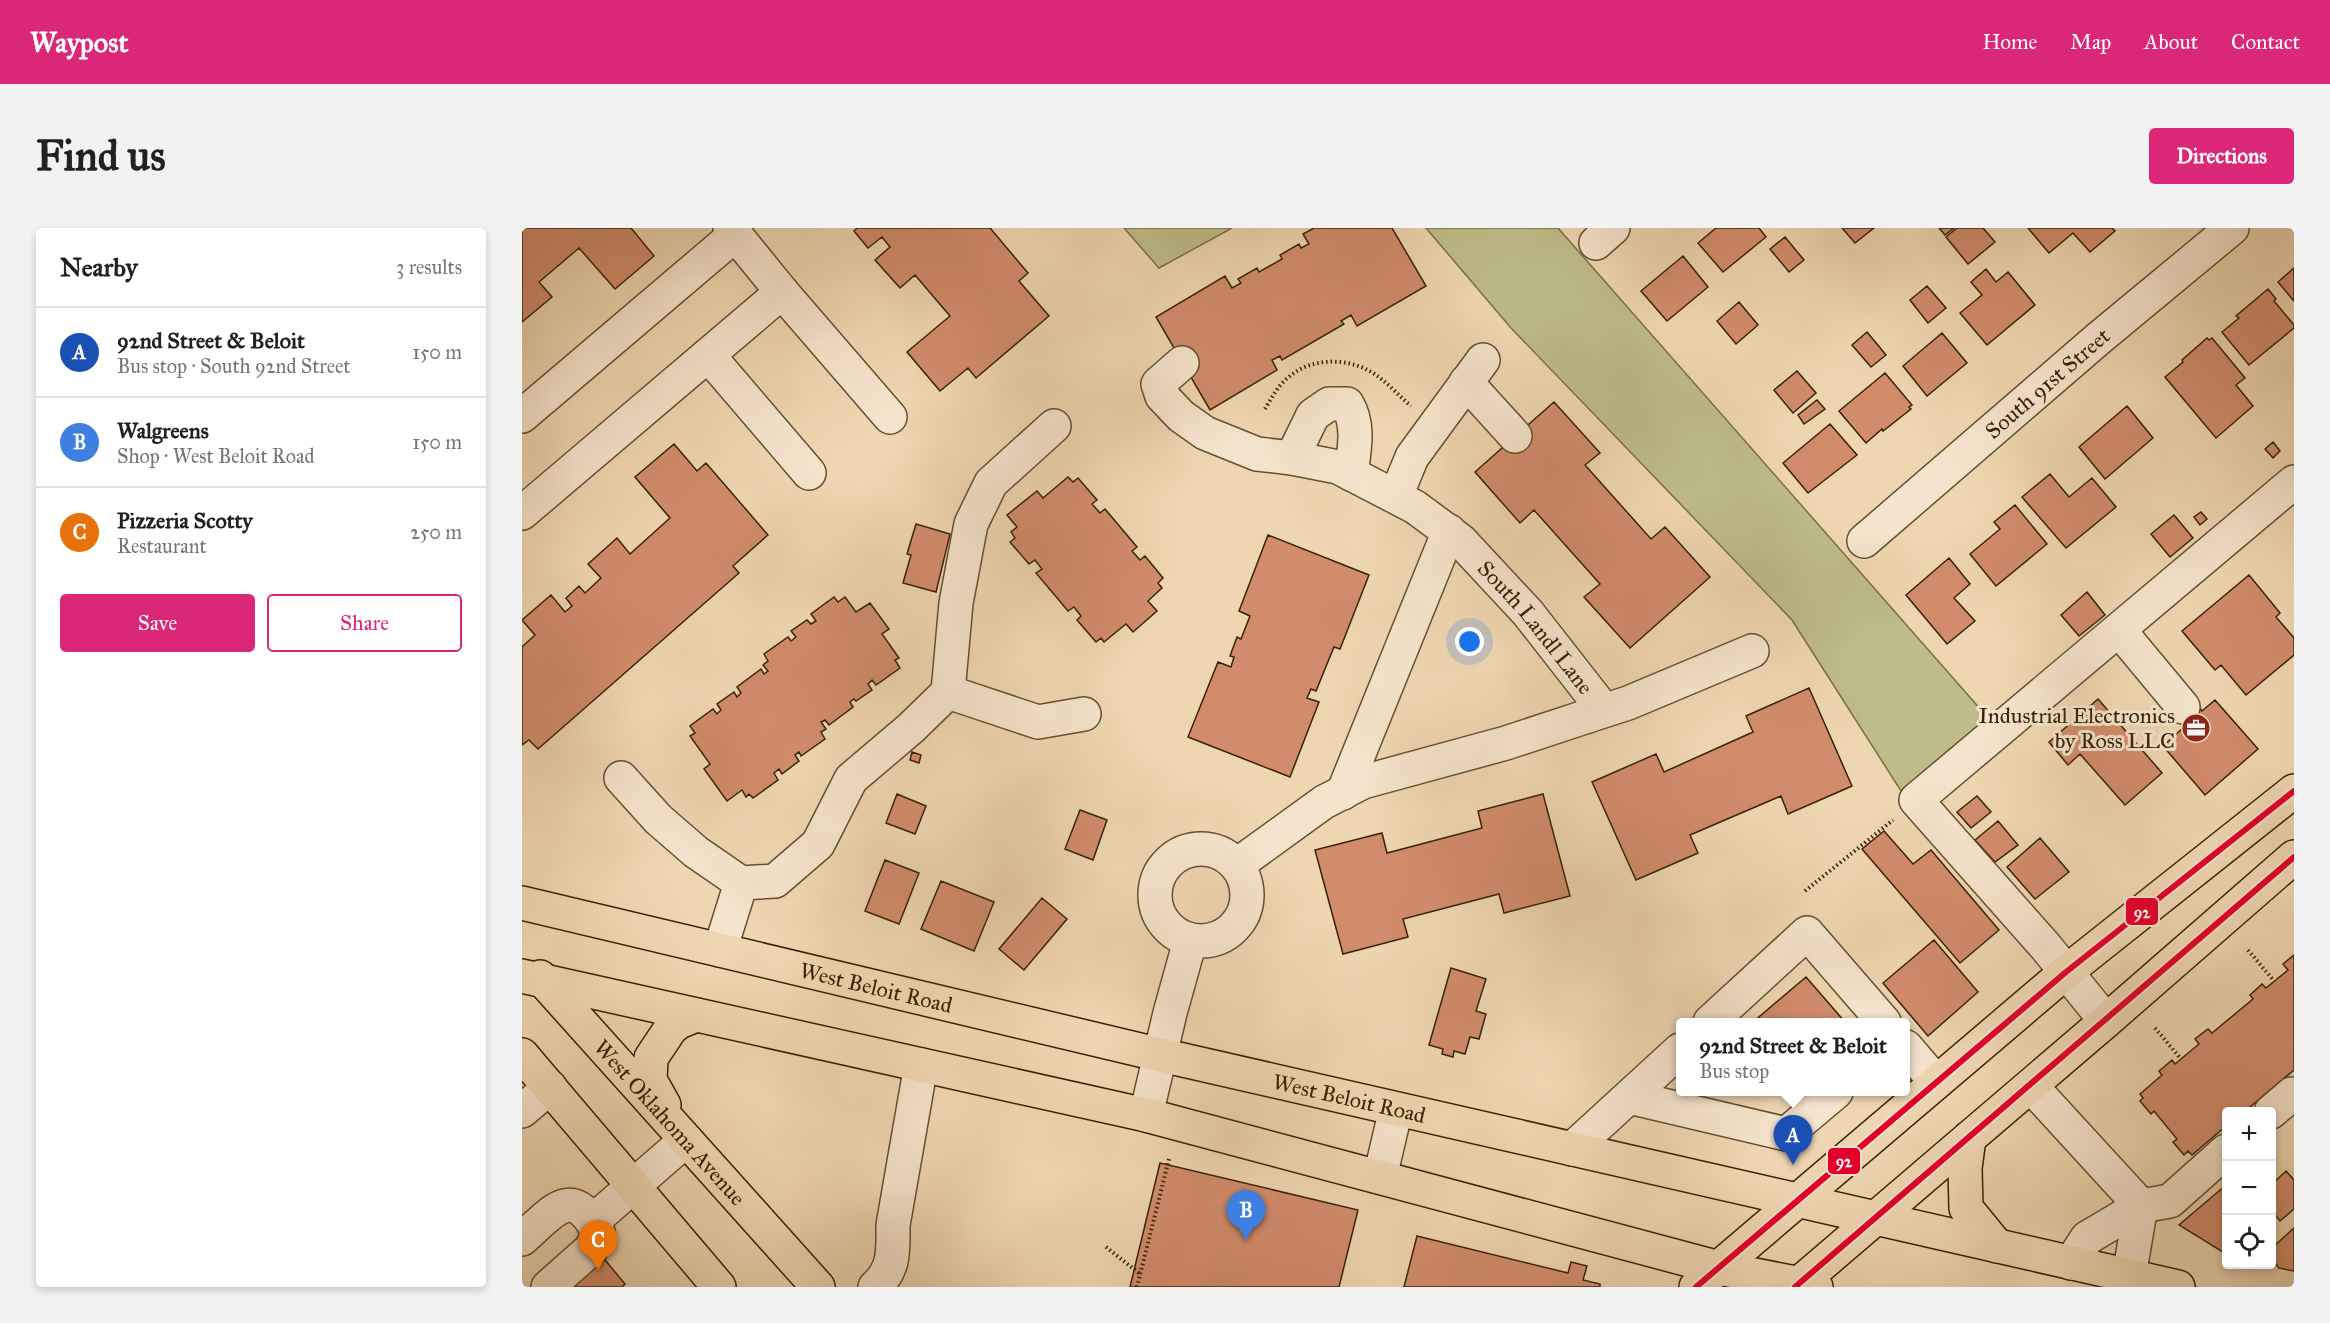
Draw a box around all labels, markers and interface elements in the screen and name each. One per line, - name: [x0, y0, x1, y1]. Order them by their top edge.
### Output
- text: Waypost: [30, 25, 128, 60]
- text: Home: [1982, 29, 2037, 55]
- text: Map: [2070, 29, 2111, 55]
- text: About: [2144, 29, 2198, 55]
- text: Contact: [2231, 29, 2300, 55]
- button: Directions: [2149, 128, 2294, 184]
- text: Find us: [36, 130, 166, 182]
- text: Nearby: [60, 251, 138, 283]
- text: 3 results: [396, 255, 462, 279]
- street label: South 91st Street: [1979, 322, 2115, 444]
- text: 92nd Street & Beloit: [117, 327, 305, 354]
- text: A: [73, 340, 86, 364]
- text: 150 m: [412, 340, 462, 364]
- text: Bus stop · South 92nd Street: [117, 354, 350, 378]
- text: Walgreens: [117, 417, 209, 444]
- text: B: [73, 430, 86, 454]
- text: 150 m: [412, 430, 462, 454]
- text: Shop · West Beloit Road: [117, 444, 314, 468]
- text: Pizzeria Scotty: [117, 507, 253, 534]
- text: C: [73, 520, 86, 544]
- text: 250 m: [410, 520, 462, 544]
- text: Restaurant: [117, 534, 207, 558]
- street label: South Landl Lane: [1472, 555, 1600, 699]
- button: Save: [60, 594, 255, 652]
- button: Share: [267, 594, 462, 652]
- your location: [1455, 627, 1484, 656]
- place label: Industrial Electronics by Ross LLC: [1978, 702, 2175, 754]
- office icon: Industrial Electronics by Ross LLC: [2180, 712, 2212, 744]
- line badge: 92: [2125, 897, 2159, 926]
- text: 92: [2134, 903, 2151, 923]
- street label: West Beloit Road: [797, 956, 955, 1018]
- popup: [1676, 1018, 1910, 1096]
- text: 92nd Street & Beloit: [1699, 1032, 1887, 1059]
- street label: West Oklahoma Avenue: [589, 1034, 752, 1211]
- text: Bus stop: [1699, 1059, 1769, 1083]
- street label: West Beloit Road: [1270, 1067, 1428, 1128]
- map controls: [2222, 1107, 2276, 1269]
- button: +: [2222, 1107, 2276, 1161]
- pin: A: [1774, 1116, 1812, 1165]
- line badge: 92: [1827, 1147, 1861, 1175]
- text: 92: [1836, 1152, 1853, 1172]
- button: −: [2222, 1161, 2276, 1215]
- pin: B: [1226, 1190, 1266, 1240]
- button: locate: [2222, 1215, 2276, 1269]
- pin: C: [578, 1220, 618, 1270]

